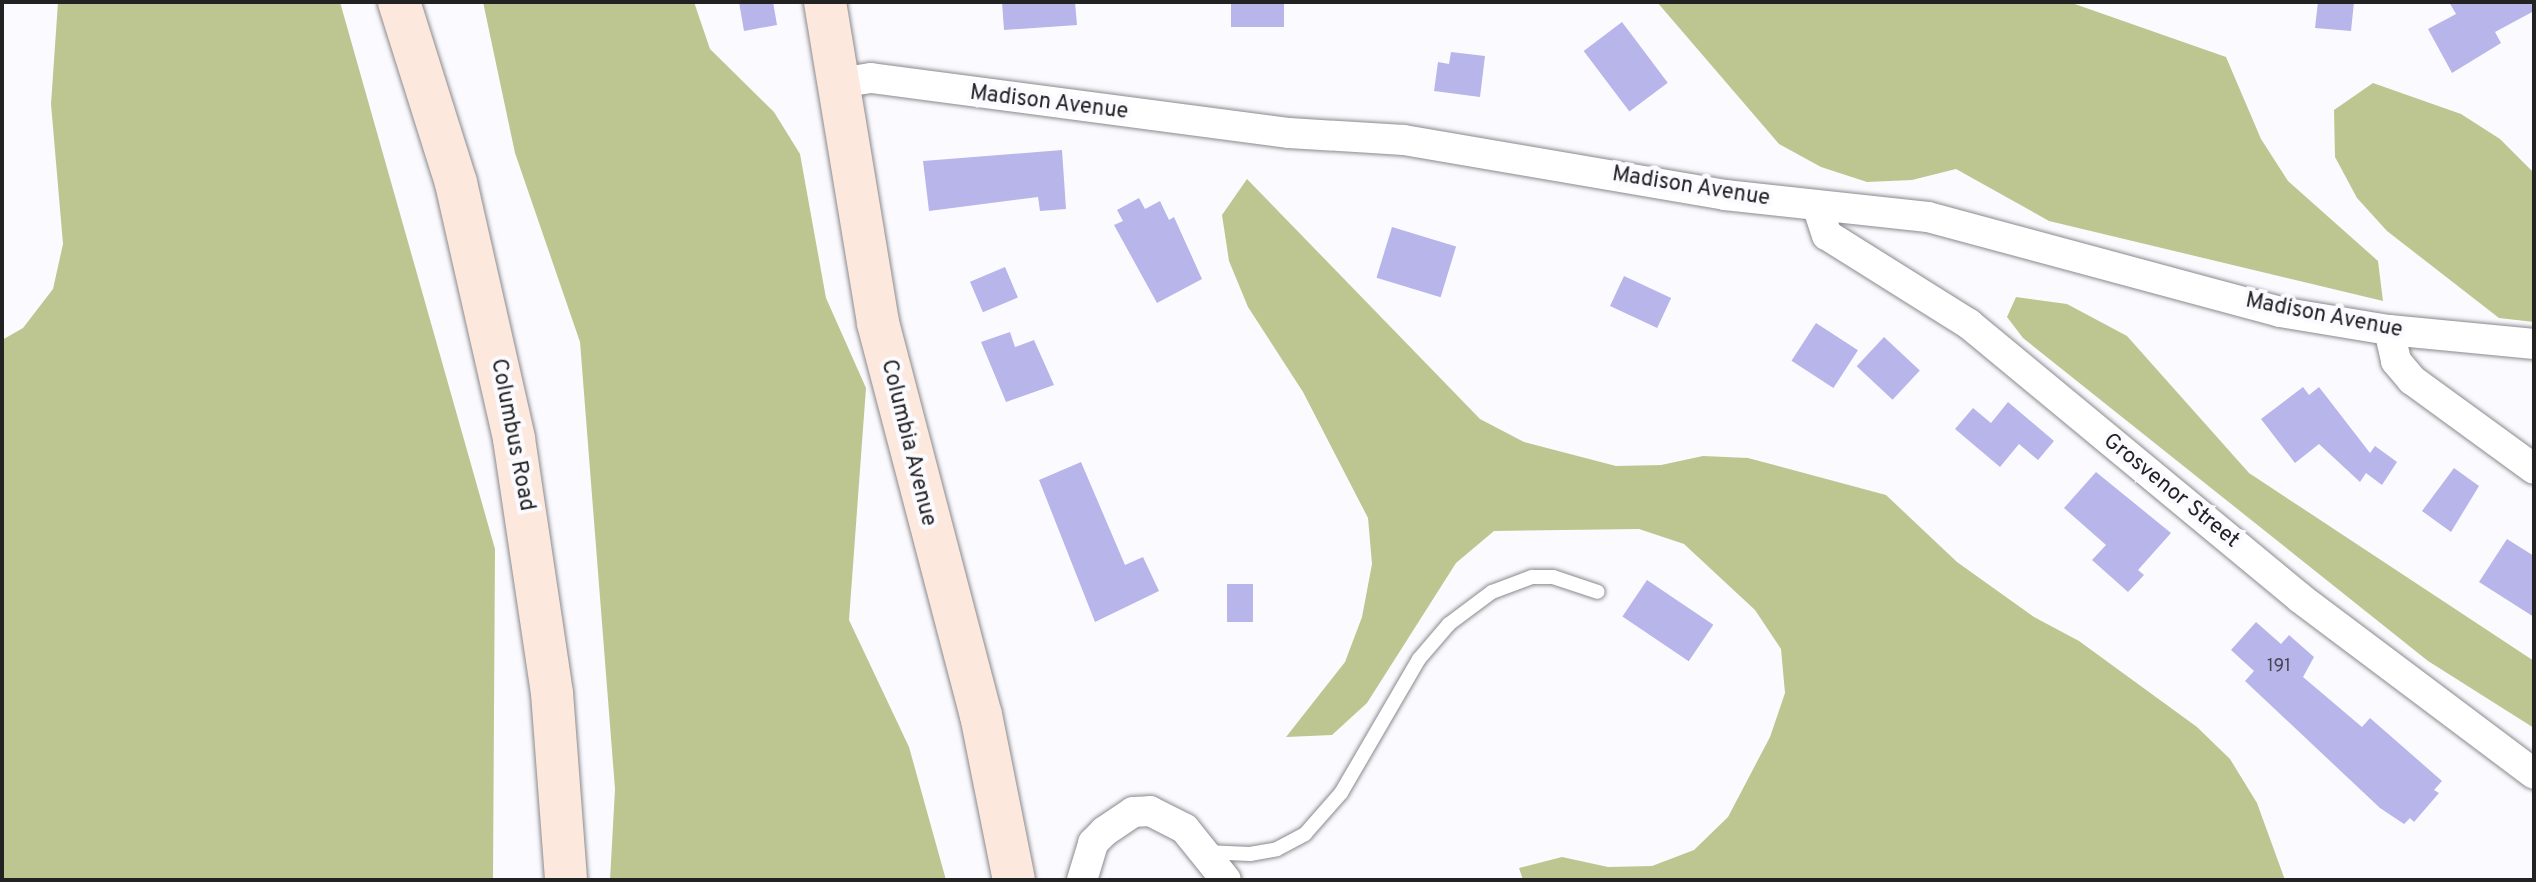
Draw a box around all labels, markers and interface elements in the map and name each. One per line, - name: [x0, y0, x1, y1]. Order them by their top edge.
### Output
- street label: Madison Avenue: [968, 80, 1130, 126]
- street label: Madison Avenue: [1610, 161, 1772, 213]
- street label: Madison Avenue: [2243, 288, 2405, 344]
- street label: Columbia Avenue: [874, 356, 942, 530]
- street label: Columbus Road: [484, 357, 540, 513]
- street label: Grosvenor Street: [2098, 428, 2244, 554]
- house number: 191: [2267, 656, 2291, 678]

